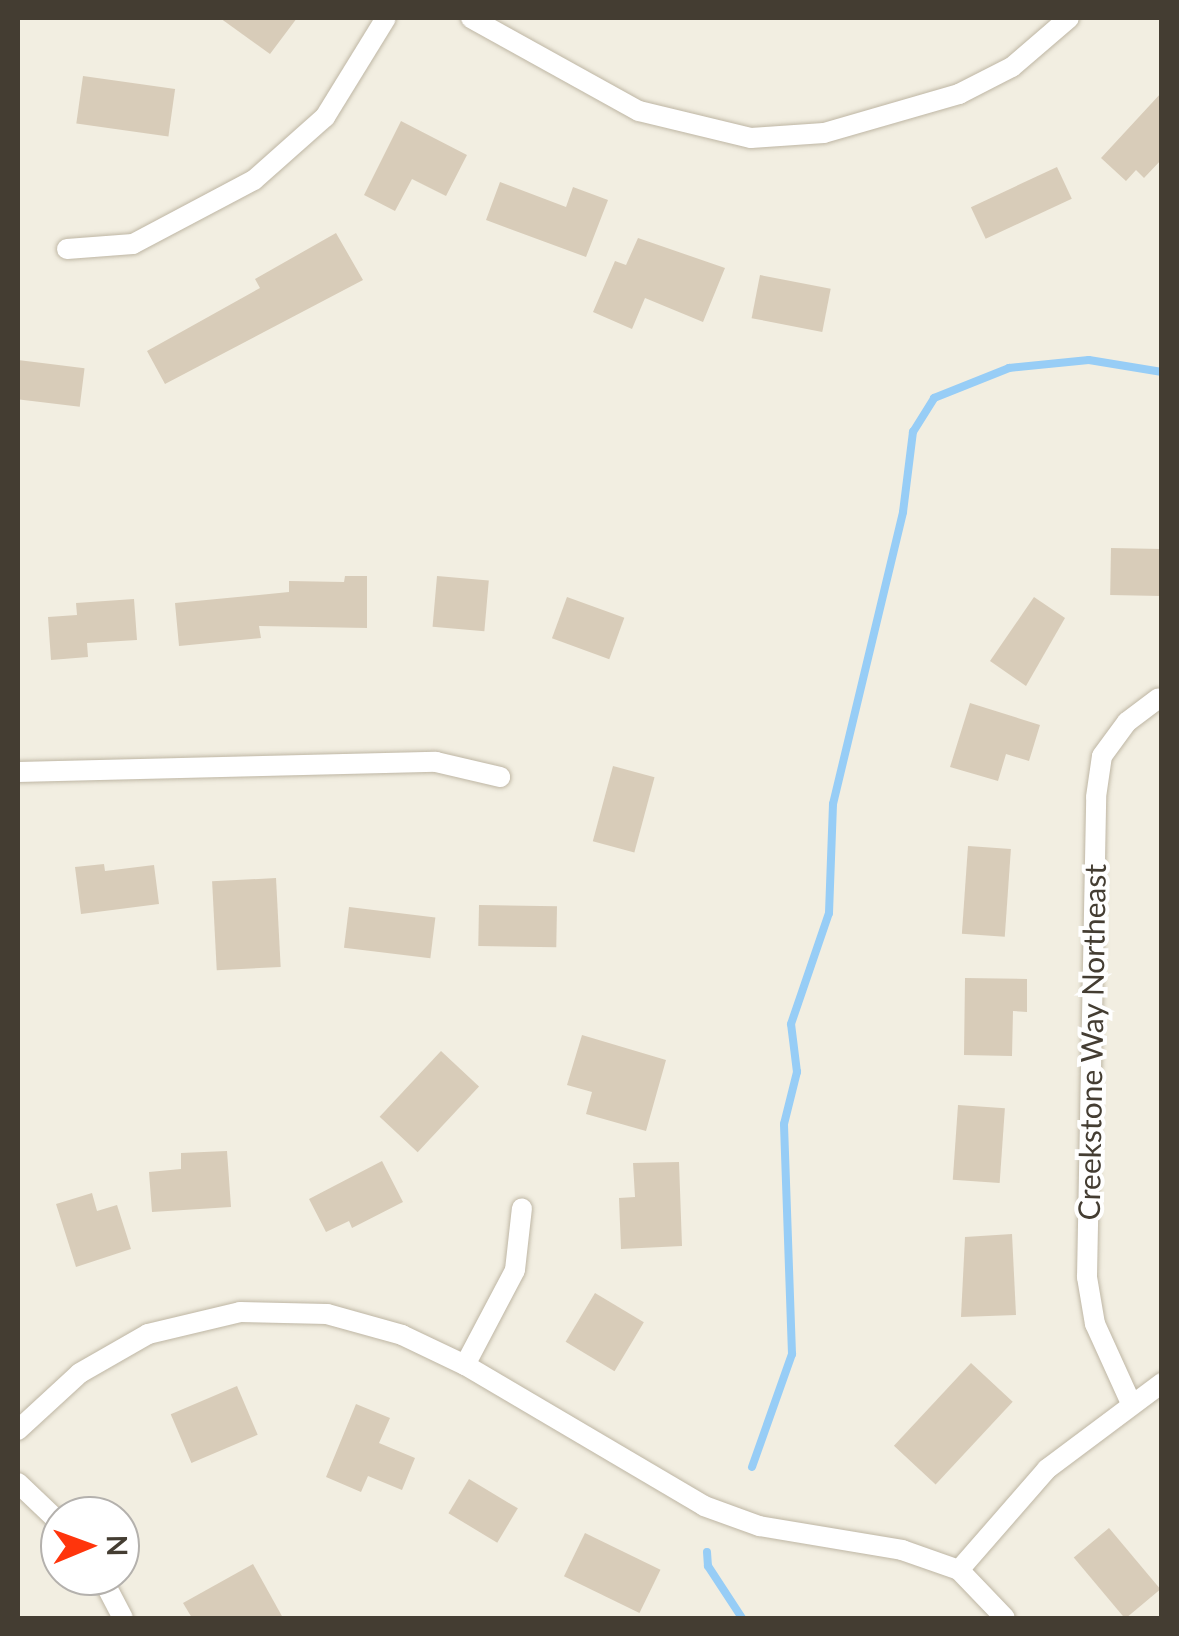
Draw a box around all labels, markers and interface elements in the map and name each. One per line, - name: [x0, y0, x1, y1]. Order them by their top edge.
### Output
- street label: Creekstone Way Northeast: [1070, 863, 1112, 1221]
- north arrow: [40, 1496, 140, 1596]
- text: N: [101, 1534, 135, 1557]

